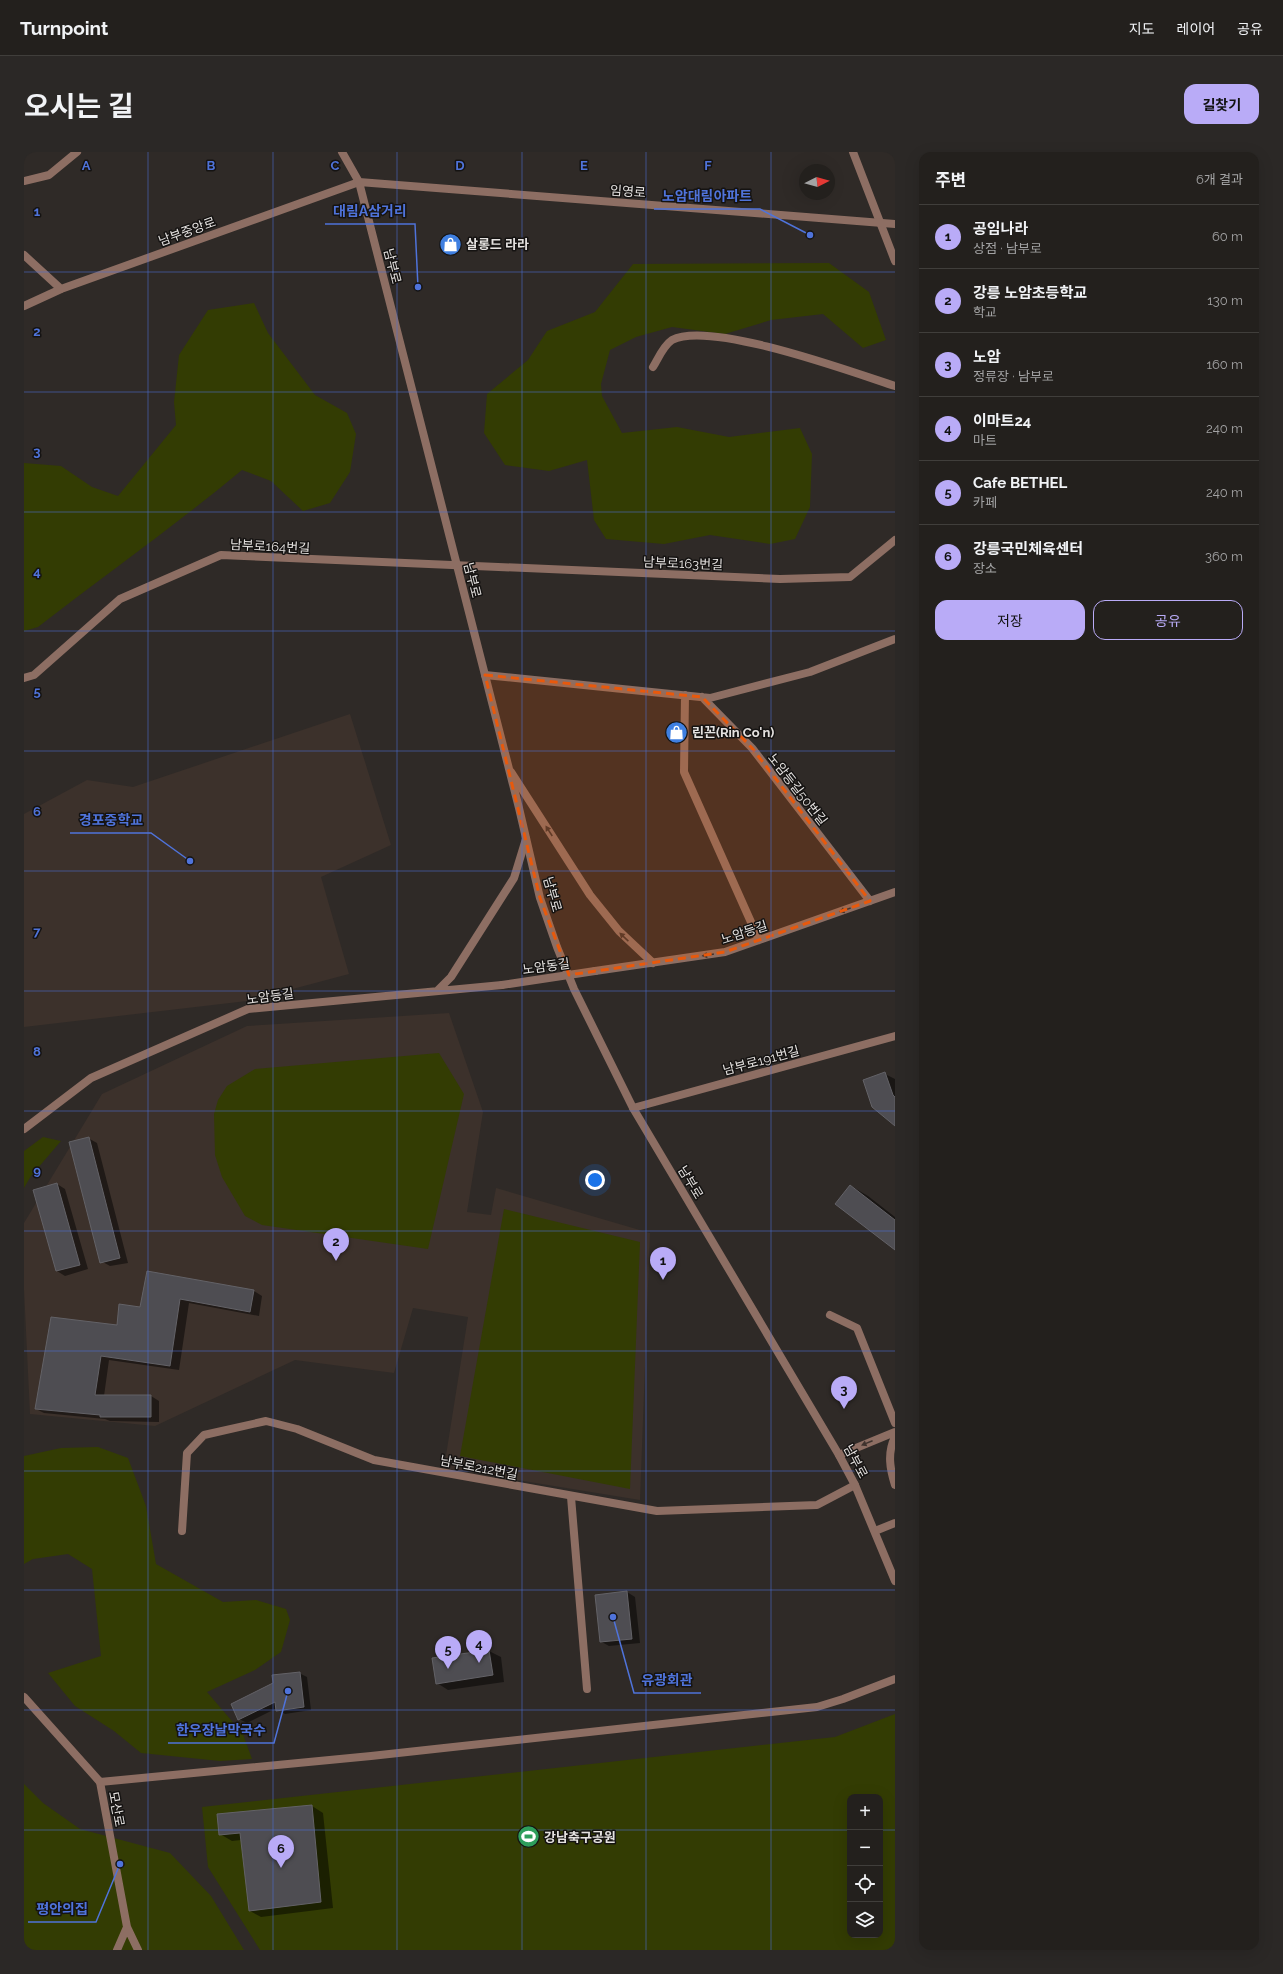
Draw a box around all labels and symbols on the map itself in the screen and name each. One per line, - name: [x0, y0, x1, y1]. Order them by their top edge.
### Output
- text: A: [82, 158, 91, 173]
- text: B: [207, 158, 216, 173]
- text: C: [331, 158, 340, 173]
- text: D: [455, 158, 465, 173]
- text: E: [580, 158, 588, 173]
- text: F: [704, 158, 712, 173]
- north arrow: [799, 164, 835, 200]
- street label: 임영로: [610, 183, 646, 200]
- callout: 노암대림아파트: [654, 183, 760, 209]
- text: 노암대림아파트: [662, 188, 752, 204]
- callout: 대림A삼거리: [325, 198, 415, 224]
- text: 대림A삼거리: [333, 203, 407, 219]
- text: 1: [34, 204, 41, 219]
- street label: 남부중앙로: [157, 214, 218, 249]
- shop icon: 살롱드 라라: [438, 231, 464, 257]
- place label: 살롱드 라라: [466, 237, 529, 252]
- street label: 남부로: [381, 247, 404, 285]
- text: 2: [33, 324, 41, 339]
- text: 3: [33, 444, 41, 459]
- street label: 남부로164번길: [229, 537, 310, 556]
- street label: 남부로163번길: [643, 555, 723, 572]
- street label: 남부로: [461, 561, 484, 599]
- text: 4: [33, 564, 41, 579]
- text: 5: [33, 684, 41, 699]
- shop icon: 린꼰(Rin Co'n): [664, 719, 690, 745]
- place label: 린꼰(Rin Co'n): [692, 725, 774, 740]
- street label: 노암등길50번길: [765, 750, 830, 828]
- text: 6: [33, 804, 41, 819]
- callout: 경포중학교: [70, 807, 151, 833]
- text: 경포중학교: [79, 812, 143, 828]
- one-way arrow: [545, 825, 552, 837]
- street label: 남부로: [540, 875, 565, 913]
- one-way arrow: [839, 907, 851, 913]
- street label: 노암등길: [719, 918, 769, 947]
- text: 7: [33, 924, 41, 939]
- one-way arrow: [619, 932, 629, 941]
- one-way arrow: [702, 952, 714, 958]
- street label: 노암동길: [521, 956, 571, 977]
- street label: 노암등길: [245, 986, 295, 1007]
- street label: 남부로191번길: [721, 1043, 801, 1078]
- text: 8: [33, 1044, 41, 1059]
- text: 9: [33, 1163, 41, 1178]
- street label: 남부로: [675, 1163, 706, 1202]
- your location: [585, 1170, 605, 1190]
- pin: 2: [323, 1228, 349, 1261]
- pin: 1: [650, 1247, 676, 1280]
- pin: 3: [831, 1376, 857, 1409]
- one-way arrow: [860, 1441, 872, 1447]
- street label: 남부로: [841, 1442, 871, 1481]
- street label: 남부로212번길: [439, 1453, 519, 1482]
- pin: 4: [466, 1630, 492, 1663]
- pin: 5: [435, 1636, 461, 1669]
- callout: 유광회관: [634, 1667, 701, 1693]
- text: 유광회관: [641, 1672, 693, 1688]
- callout: 한우장날막국수: [168, 1717, 274, 1743]
- text: 한우장날막국수: [176, 1722, 266, 1738]
- street label: 모산로: [106, 1790, 127, 1828]
- sports icon: 강남축구공원: [515, 1824, 541, 1850]
- place label: 강남축구공원: [544, 1830, 616, 1845]
- pin: 6: [268, 1835, 294, 1868]
- callout: 평안의집: [28, 1896, 96, 1922]
- text: 평안의집: [36, 1901, 88, 1917]

